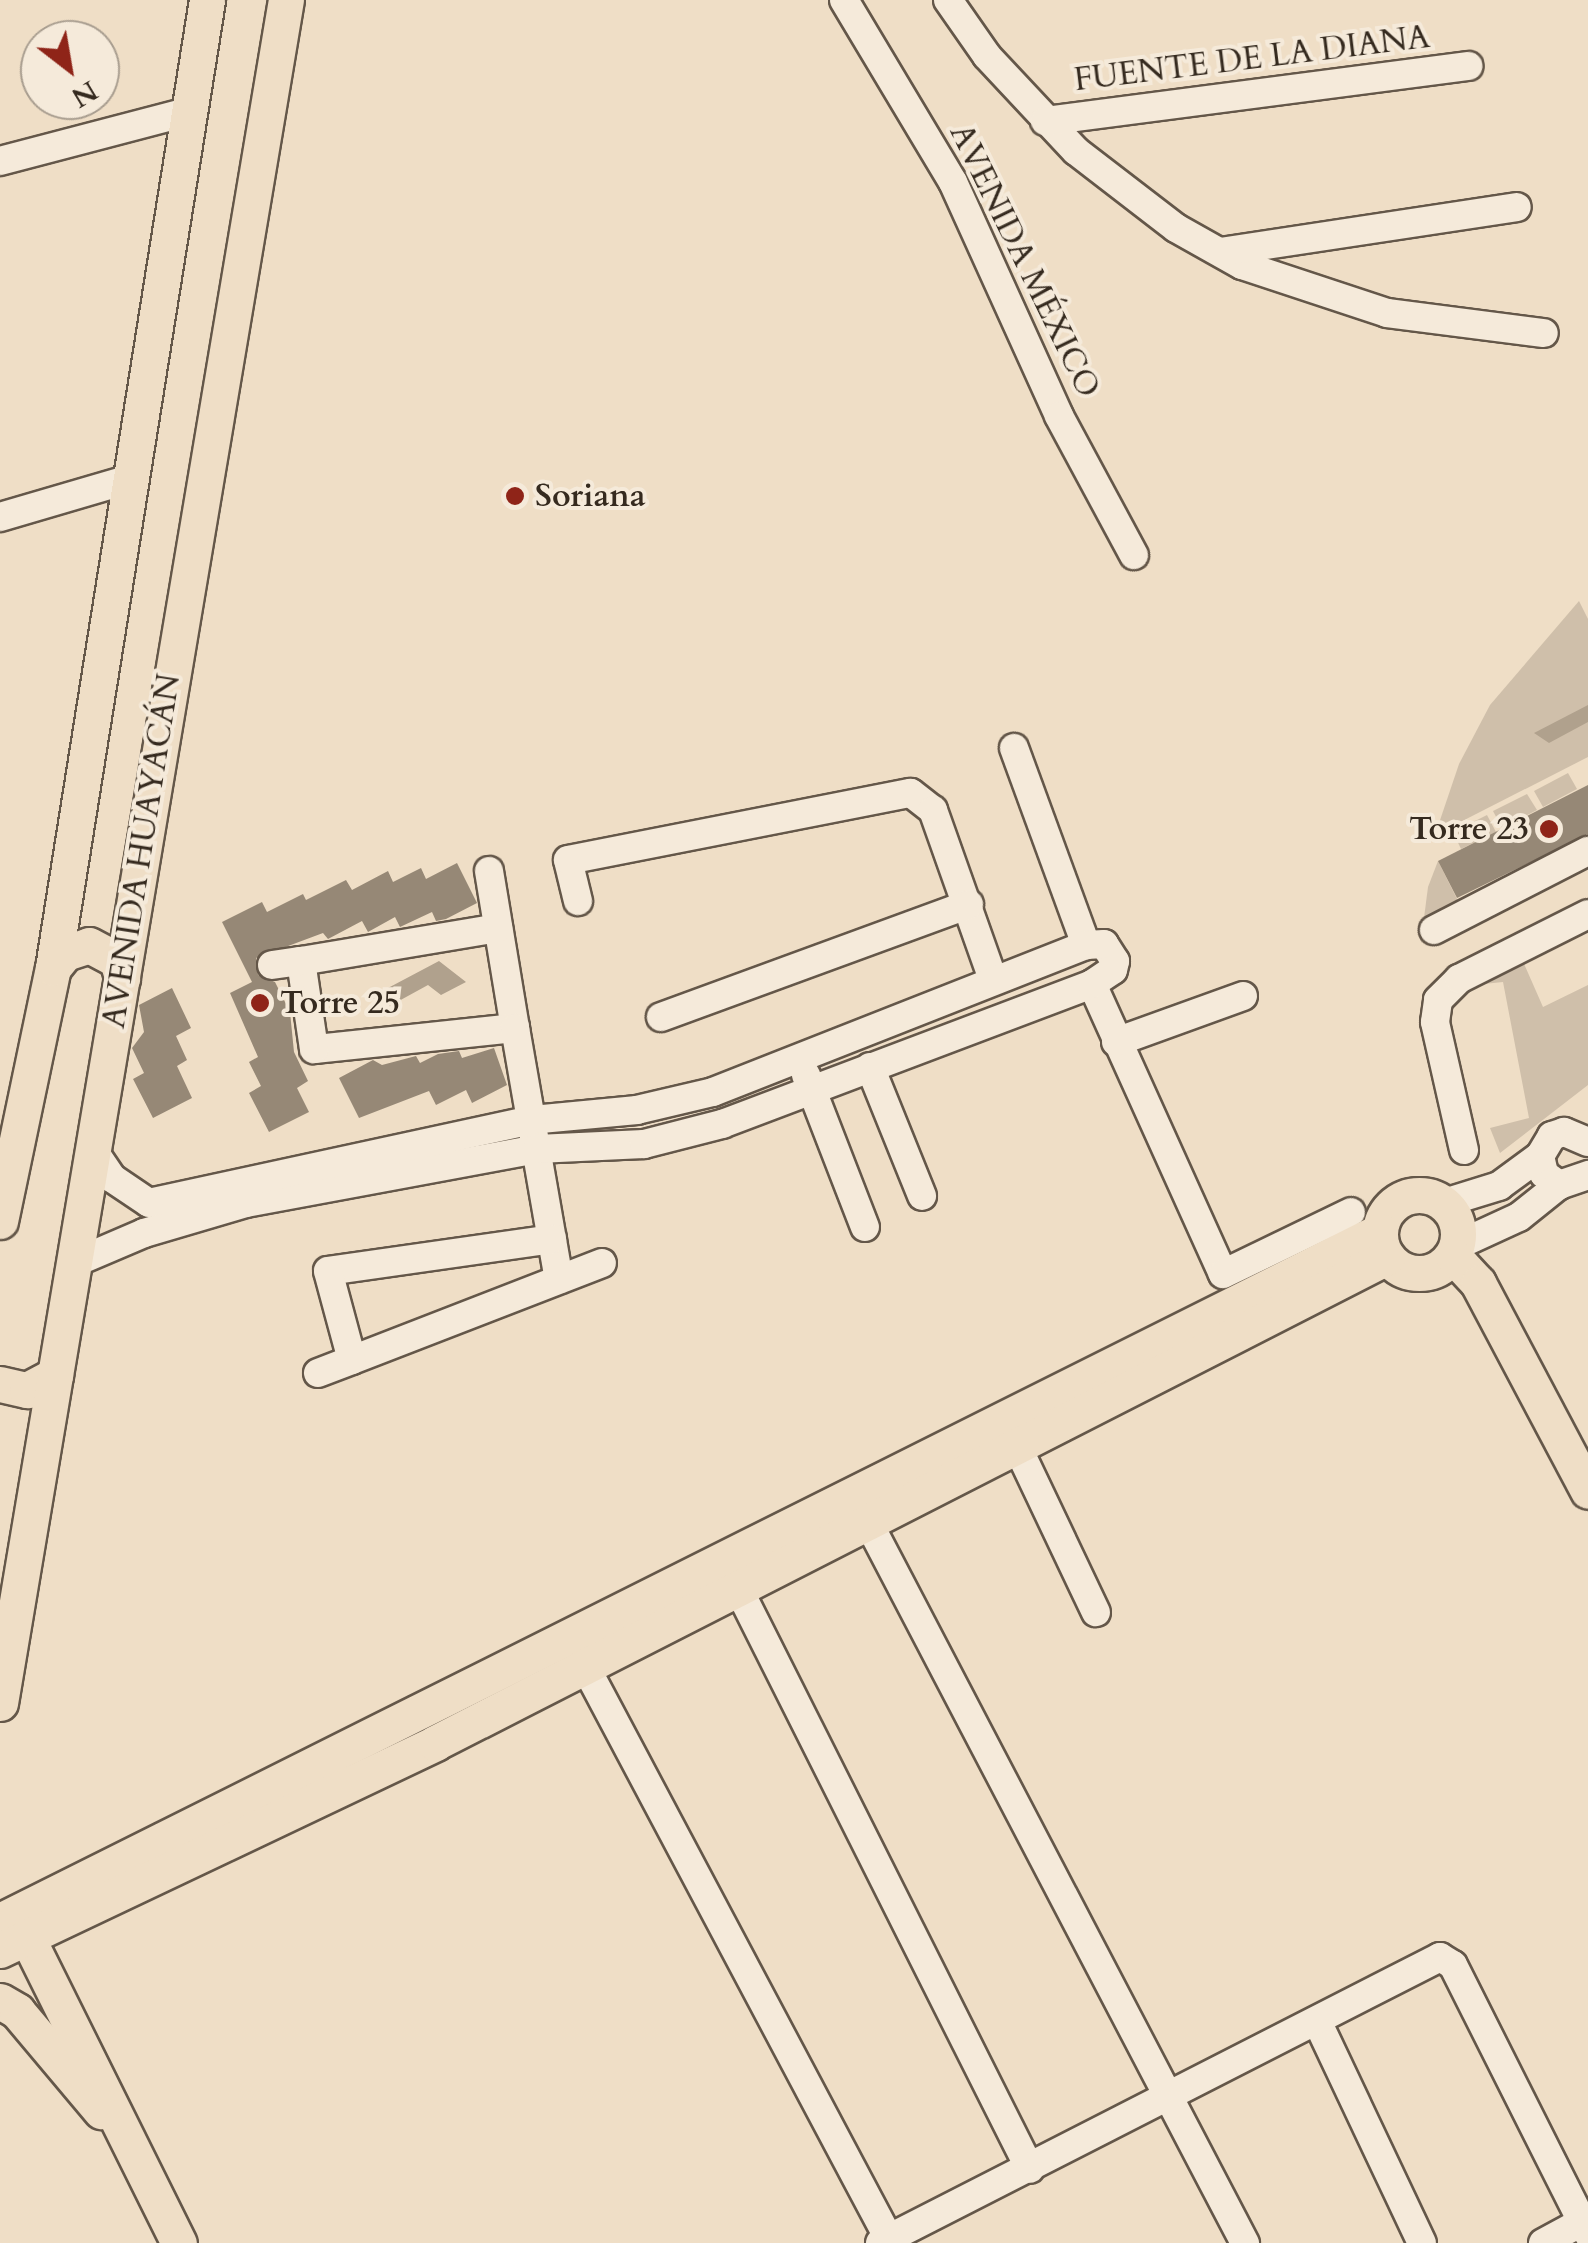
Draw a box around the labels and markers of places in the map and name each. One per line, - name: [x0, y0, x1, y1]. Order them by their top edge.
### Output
- place label: Soriana: [535, 477, 646, 515]
- marker: Soriana: [504, 485, 526, 507]
- place label: Torre 23: [1409, 810, 1529, 848]
- marker: Torre 23: [1538, 818, 1560, 840]
- place label: Torre 25: [280, 984, 400, 1022]
- marker: Torre 25: [249, 992, 271, 1014]

